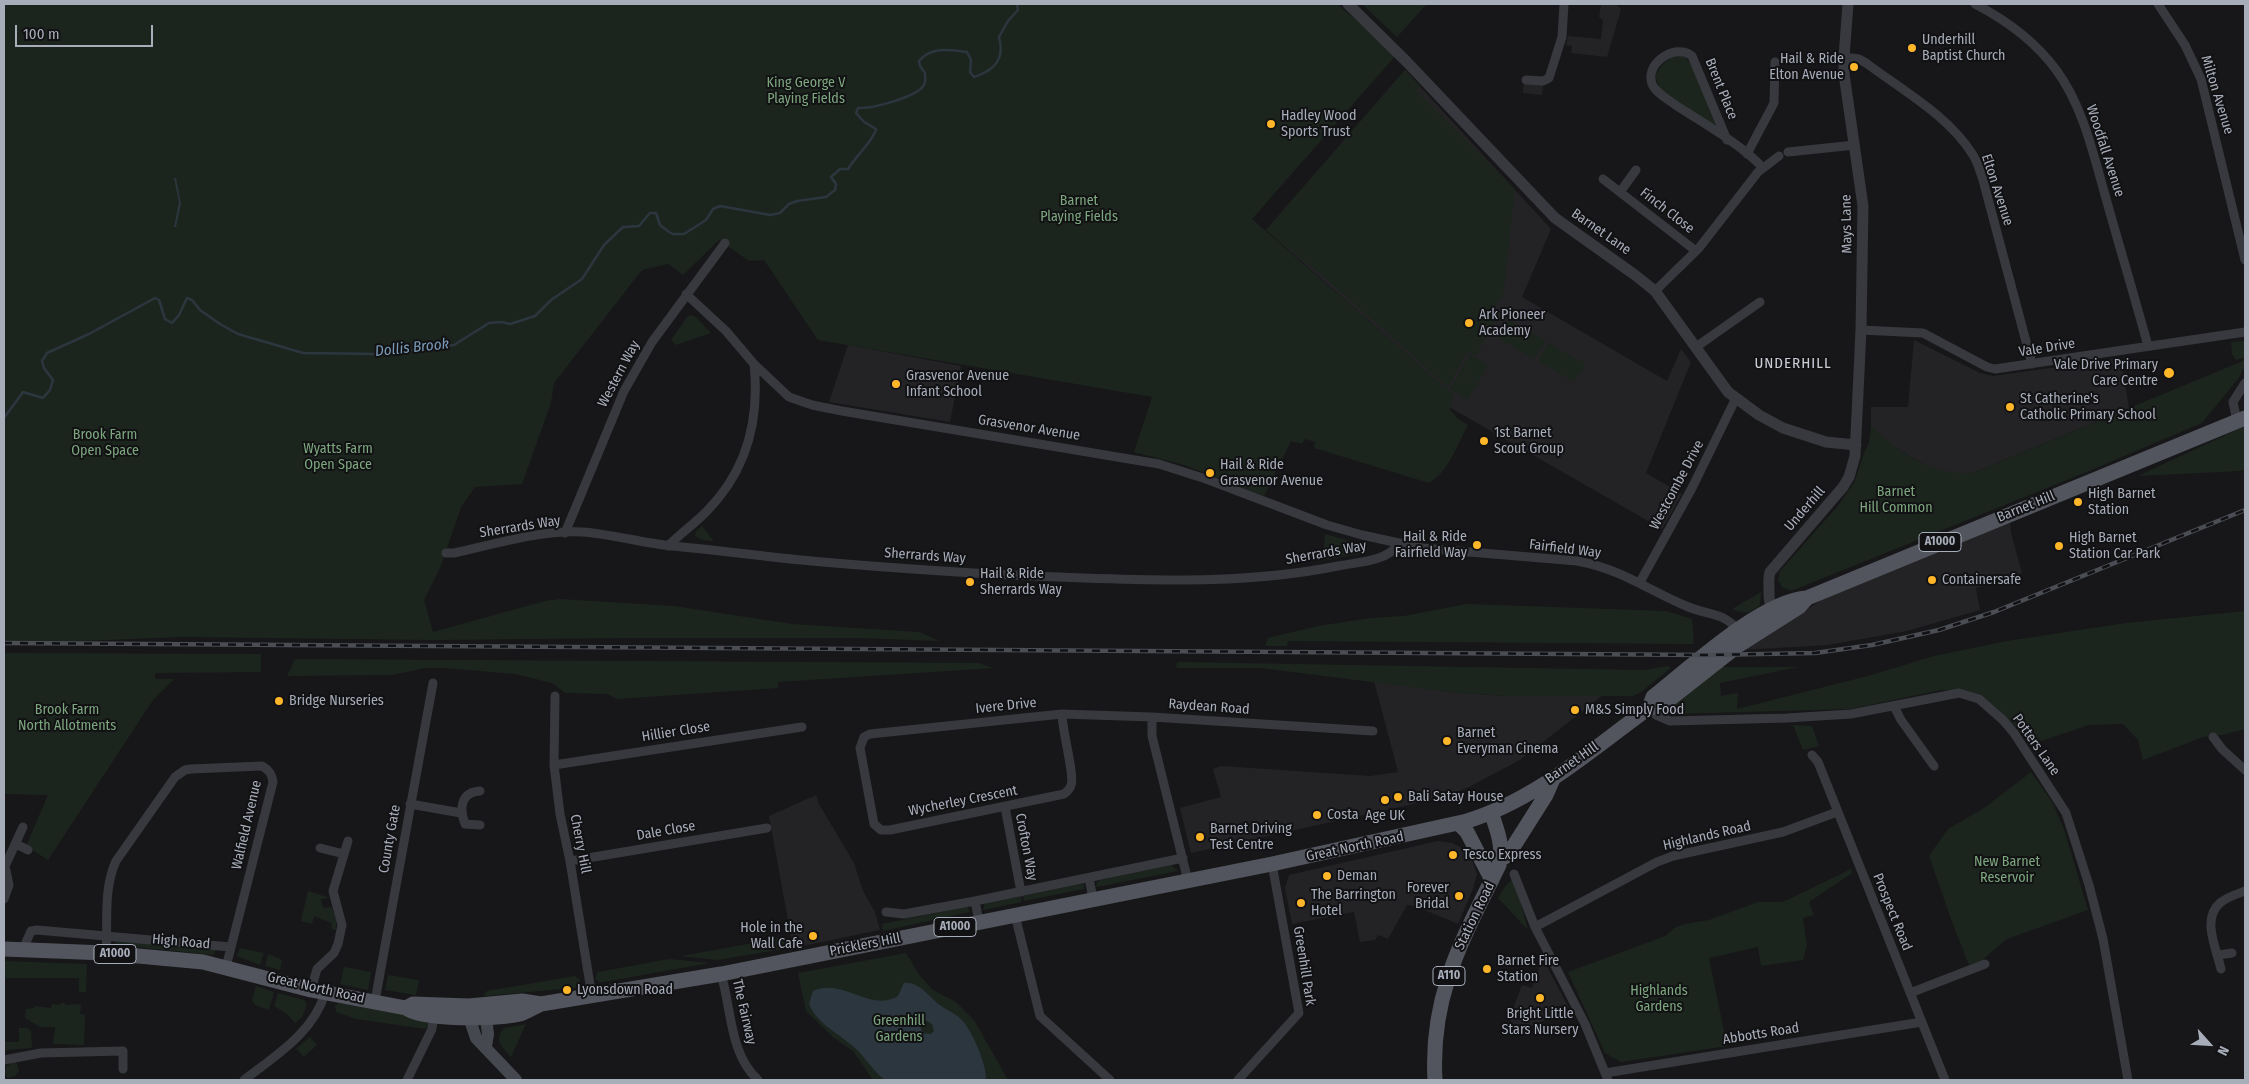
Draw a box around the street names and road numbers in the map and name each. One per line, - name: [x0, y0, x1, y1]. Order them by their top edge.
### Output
- street label: Milton Avenue: [2197, 54, 2237, 136]
- street label: Brent Place: [1701, 56, 1741, 122]
- street label: Woodfall Avenue: [2082, 103, 2128, 199]
- street label: Elton Avenue: [1977, 152, 2017, 228]
- street label: Finch Close: [1637, 185, 1697, 237]
- street label: Mays Lane: [1838, 194, 1856, 254]
- street label: Barnet Lane: [1568, 205, 1634, 259]
- street label: Vale Drive: [2018, 335, 2076, 361]
- street label: Western Way: [594, 338, 644, 410]
- street label: Grasvenor Avenue: [977, 412, 1081, 444]
- street label: Westcombe Drive: [1646, 437, 1708, 533]
- street label: Underhill: [1781, 483, 1829, 535]
- street label: Barnet Hill: [1995, 488, 2057, 526]
- street label: Sherrards Way: [478, 512, 562, 542]
- road number: A1000: [1919, 532, 1961, 552]
- street label: Fairfield Way: [1528, 536, 1602, 562]
- street label: Sherrards Way: [1284, 538, 1368, 568]
- street label: Sherrards Way: [884, 545, 966, 567]
- street label: Ivere Drive: [975, 694, 1037, 718]
- street label: Raydean Road: [1168, 696, 1250, 718]
- street label: Potters Lane: [2009, 711, 2063, 779]
- street label: Hillier Close: [641, 718, 711, 746]
- street label: Barnet Hill: [1542, 739, 1602, 787]
- street label: Walfield Avenue: [229, 779, 265, 871]
- street label: Wycherley Crescent: [907, 782, 1019, 820]
- street label: County Gate: [376, 804, 404, 874]
- street label: Crofton Way: [1011, 812, 1041, 882]
- street label: Cherry Hill: [566, 813, 594, 875]
- street label: Dale Close: [635, 818, 697, 844]
- street label: Highlands Road: [1661, 818, 1753, 854]
- street label: Great North Road: [1305, 828, 1405, 866]
- street label: Prospect Road: [1869, 871, 1915, 953]
- street label: Station Road: [1451, 879, 1499, 953]
- road number: A1000: [934, 918, 976, 936]
- street label: Greenhill Park: [1289, 925, 1319, 1007]
- street label: Pricklers Hill: [828, 930, 902, 960]
- street label: High Road: [151, 931, 211, 953]
- road number: A1000: [94, 944, 136, 964]
- road number: A110: [1433, 966, 1465, 986]
- street label: Great North Road: [266, 969, 366, 1007]
- street label: The Fairway: [728, 978, 760, 1046]
- street label: Abbotts Road: [1722, 1020, 1800, 1048]

